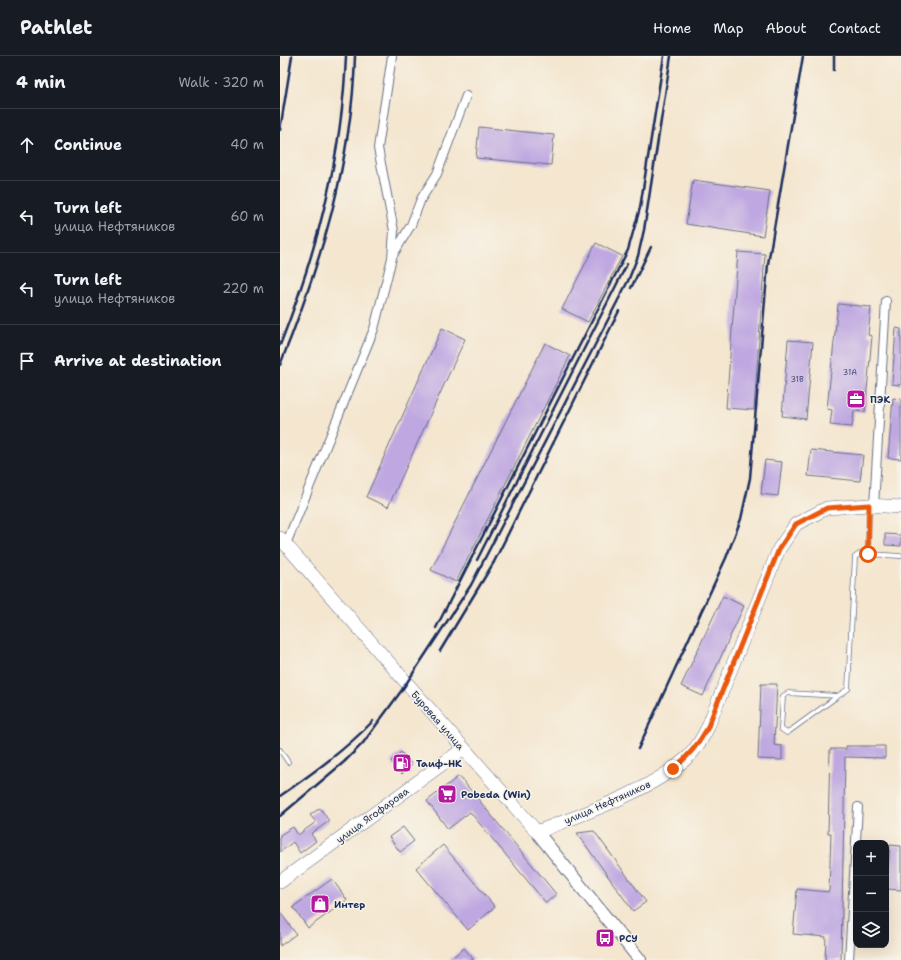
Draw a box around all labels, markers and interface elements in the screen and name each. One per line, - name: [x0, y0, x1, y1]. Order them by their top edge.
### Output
- text: Pathlet: [20, 15, 92, 40]
- text: Home: [653, 19, 692, 37]
- text: Map: [714, 19, 744, 37]
- text: About: [766, 19, 807, 37]
- text: Contact: [829, 19, 881, 37]
- text: 4 min: [16, 71, 66, 93]
- text: Walk · 320 m: [178, 74, 264, 91]
- icon: ahead: [16, 134, 38, 156]
- text: Continue: [54, 135, 122, 155]
- text: 40 m: [230, 136, 264, 153]
- text: Turn left: [54, 198, 122, 218]
- icon: left: [16, 206, 38, 228]
- text: 60 m: [231, 208, 264, 225]
- text: улица Нефтяников: [54, 218, 175, 235]
- text: Turn left: [54, 270, 122, 290]
- icon: left: [16, 278, 38, 300]
- text: 220 m: [222, 280, 264, 297]
- text: улица Нефтяников: [54, 290, 175, 307]
- icon: arrive: [16, 350, 38, 372]
- text: Arrive at destination: [54, 351, 222, 371]
- house number: 31А: [843, 367, 857, 378]
- house number: 31В: [790, 374, 804, 385]
- office icon: ПЭК: [845, 388, 867, 410]
- place label: ПЭК: [870, 393, 890, 406]
- route start: [859, 545, 877, 563]
- street label: Буровая улица: [408, 688, 467, 753]
- fuel station icon: Таиф-НК: [391, 752, 413, 774]
- place label: Таиф-НК: [416, 757, 462, 770]
- route end: [664, 760, 682, 778]
- street label: улица Нефтяников: [562, 778, 652, 827]
- supermarket icon: Pobeda (Win): [436, 783, 458, 805]
- street label: улица Ягофарова: [333, 784, 412, 846]
- place label: Pobeda (Win): [461, 788, 531, 801]
- map controls: [853, 840, 889, 948]
- button: +: [853, 840, 889, 876]
- button: −: [853, 876, 889, 912]
- shop icon: Интер: [309, 893, 331, 915]
- place label: Интер: [334, 898, 365, 911]
- button: layers: [853, 912, 889, 948]
- bus stop icon: РСУ: [594, 927, 616, 949]
- place label: РСУ: [619, 932, 638, 945]

